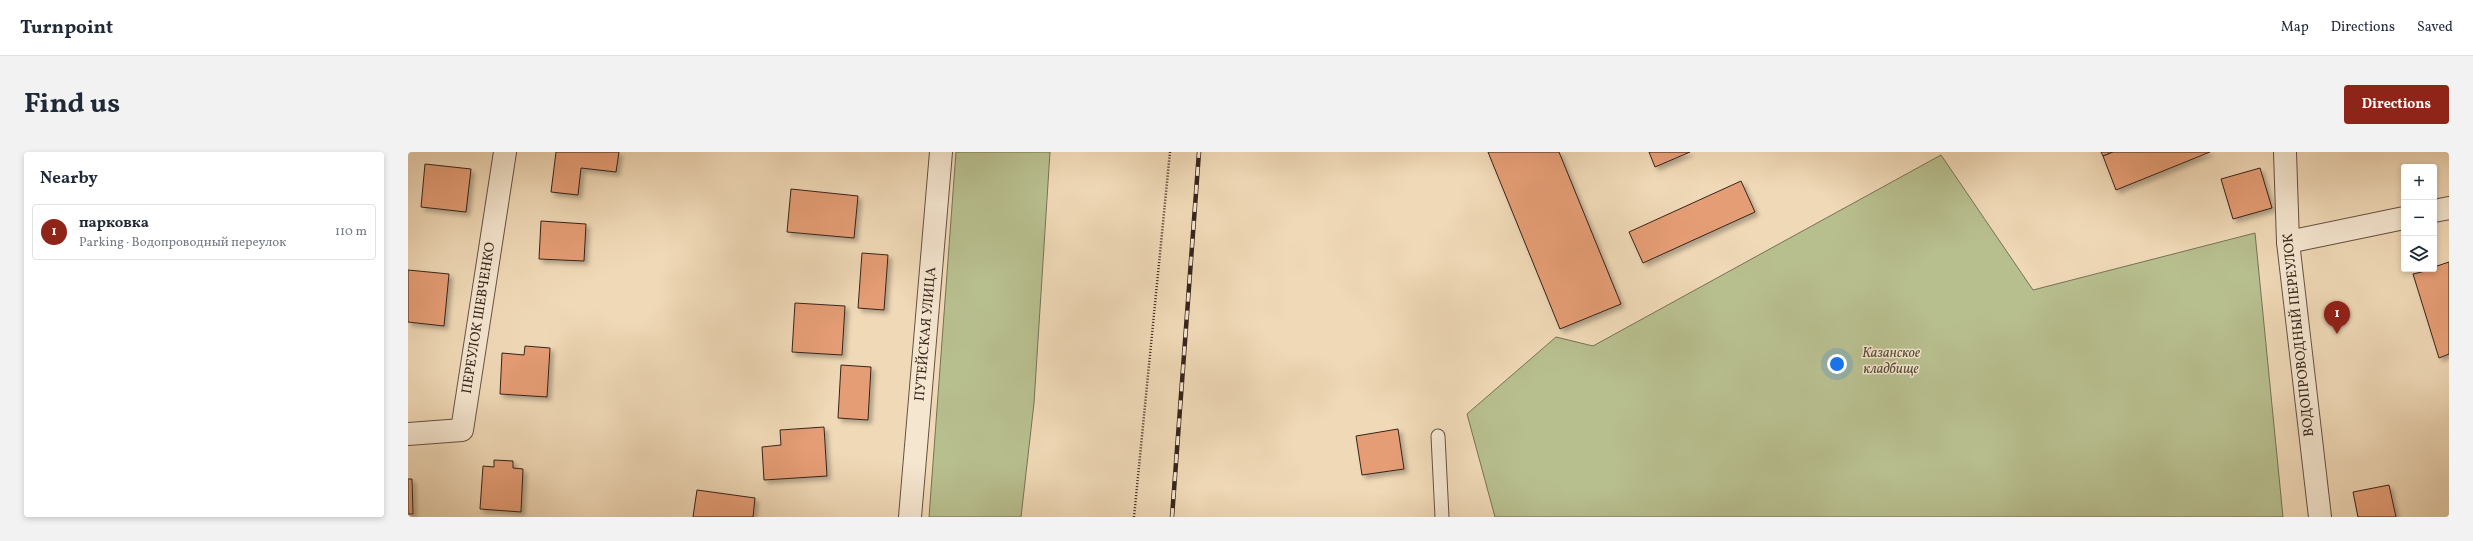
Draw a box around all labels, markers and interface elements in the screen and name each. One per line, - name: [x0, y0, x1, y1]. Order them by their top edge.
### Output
- text: Turnpoint: [20, 15, 113, 41]
- text: Map: [2281, 18, 2309, 37]
- text: Directions: [2331, 18, 2395, 37]
- text: Saved: [2417, 18, 2453, 37]
- text: Find us: [24, 85, 120, 124]
- button: Directions: [2344, 85, 2449, 124]
- map controls: [2401, 164, 2437, 272]
- button: +: [2401, 164, 2437, 200]
- text: Nearby: [40, 167, 98, 190]
- button: −: [2401, 200, 2437, 236]
- text: парковка: [79, 213, 149, 234]
- text: 1: [51, 223, 57, 241]
- text: 110 m: [335, 223, 367, 241]
- street label: ВОДОПРОВОДНЫЙ ПЕРЕУЛОК: [2278, 232, 2319, 438]
- text: Parking · Водопроводный переулок: [79, 234, 286, 252]
- button: layers: [2401, 236, 2437, 272]
- street label: ПЕРЕУЛОК ШЕВЧЕНКО: [458, 241, 500, 395]
- street label: ПУТЕЙСКАЯ УЛИЦА: [910, 266, 941, 402]
- pin: 1: [2324, 301, 2350, 334]
- park label: Казанское кладбище: [1862, 344, 1920, 379]
- your location: [1827, 354, 1847, 374]

